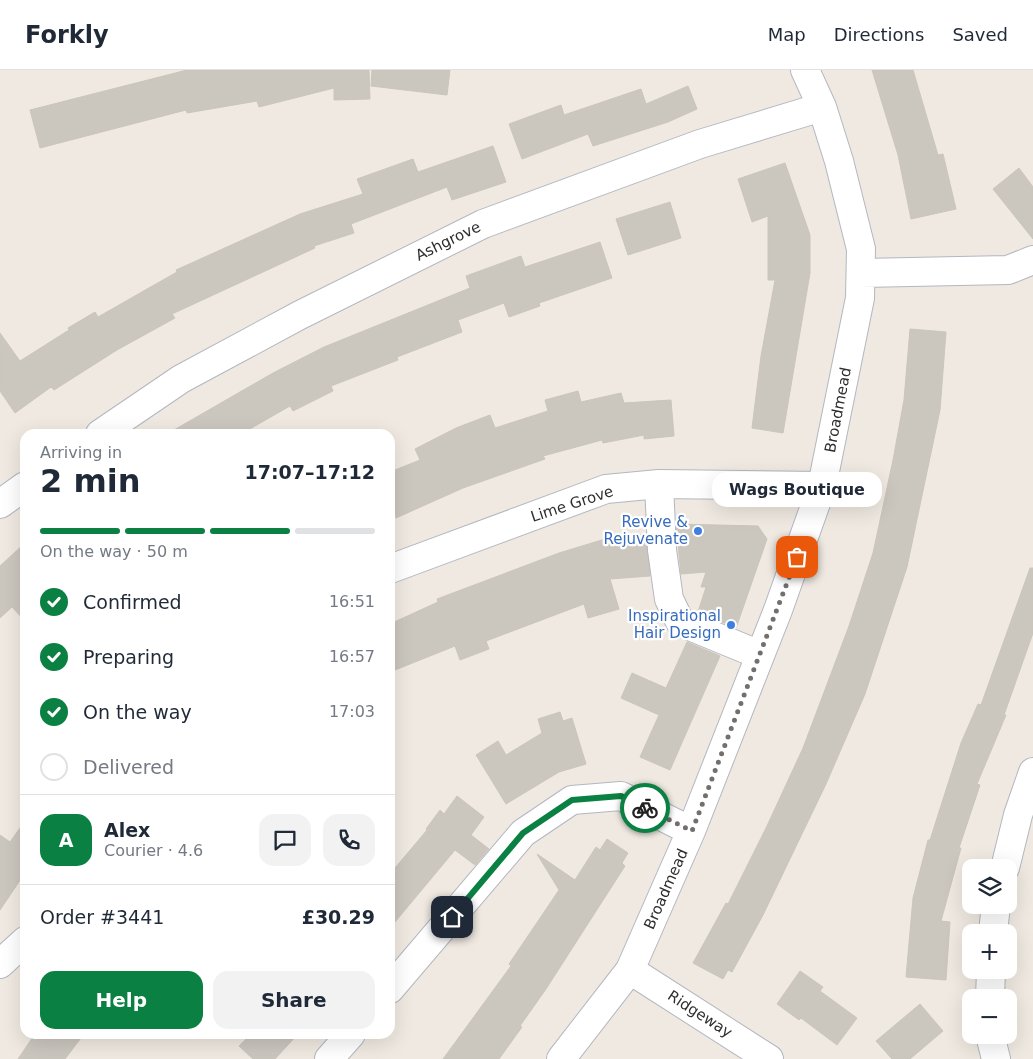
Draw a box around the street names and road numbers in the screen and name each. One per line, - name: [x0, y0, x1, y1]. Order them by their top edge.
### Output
- street label: Ashgrove: [412, 218, 484, 264]
- street label: Broadmead: [821, 366, 855, 454]
- street label: Lime Grove: [528, 482, 616, 526]
- street label: Broadmead: [640, 846, 692, 932]
- street label: Ridgeway: [664, 987, 736, 1042]

